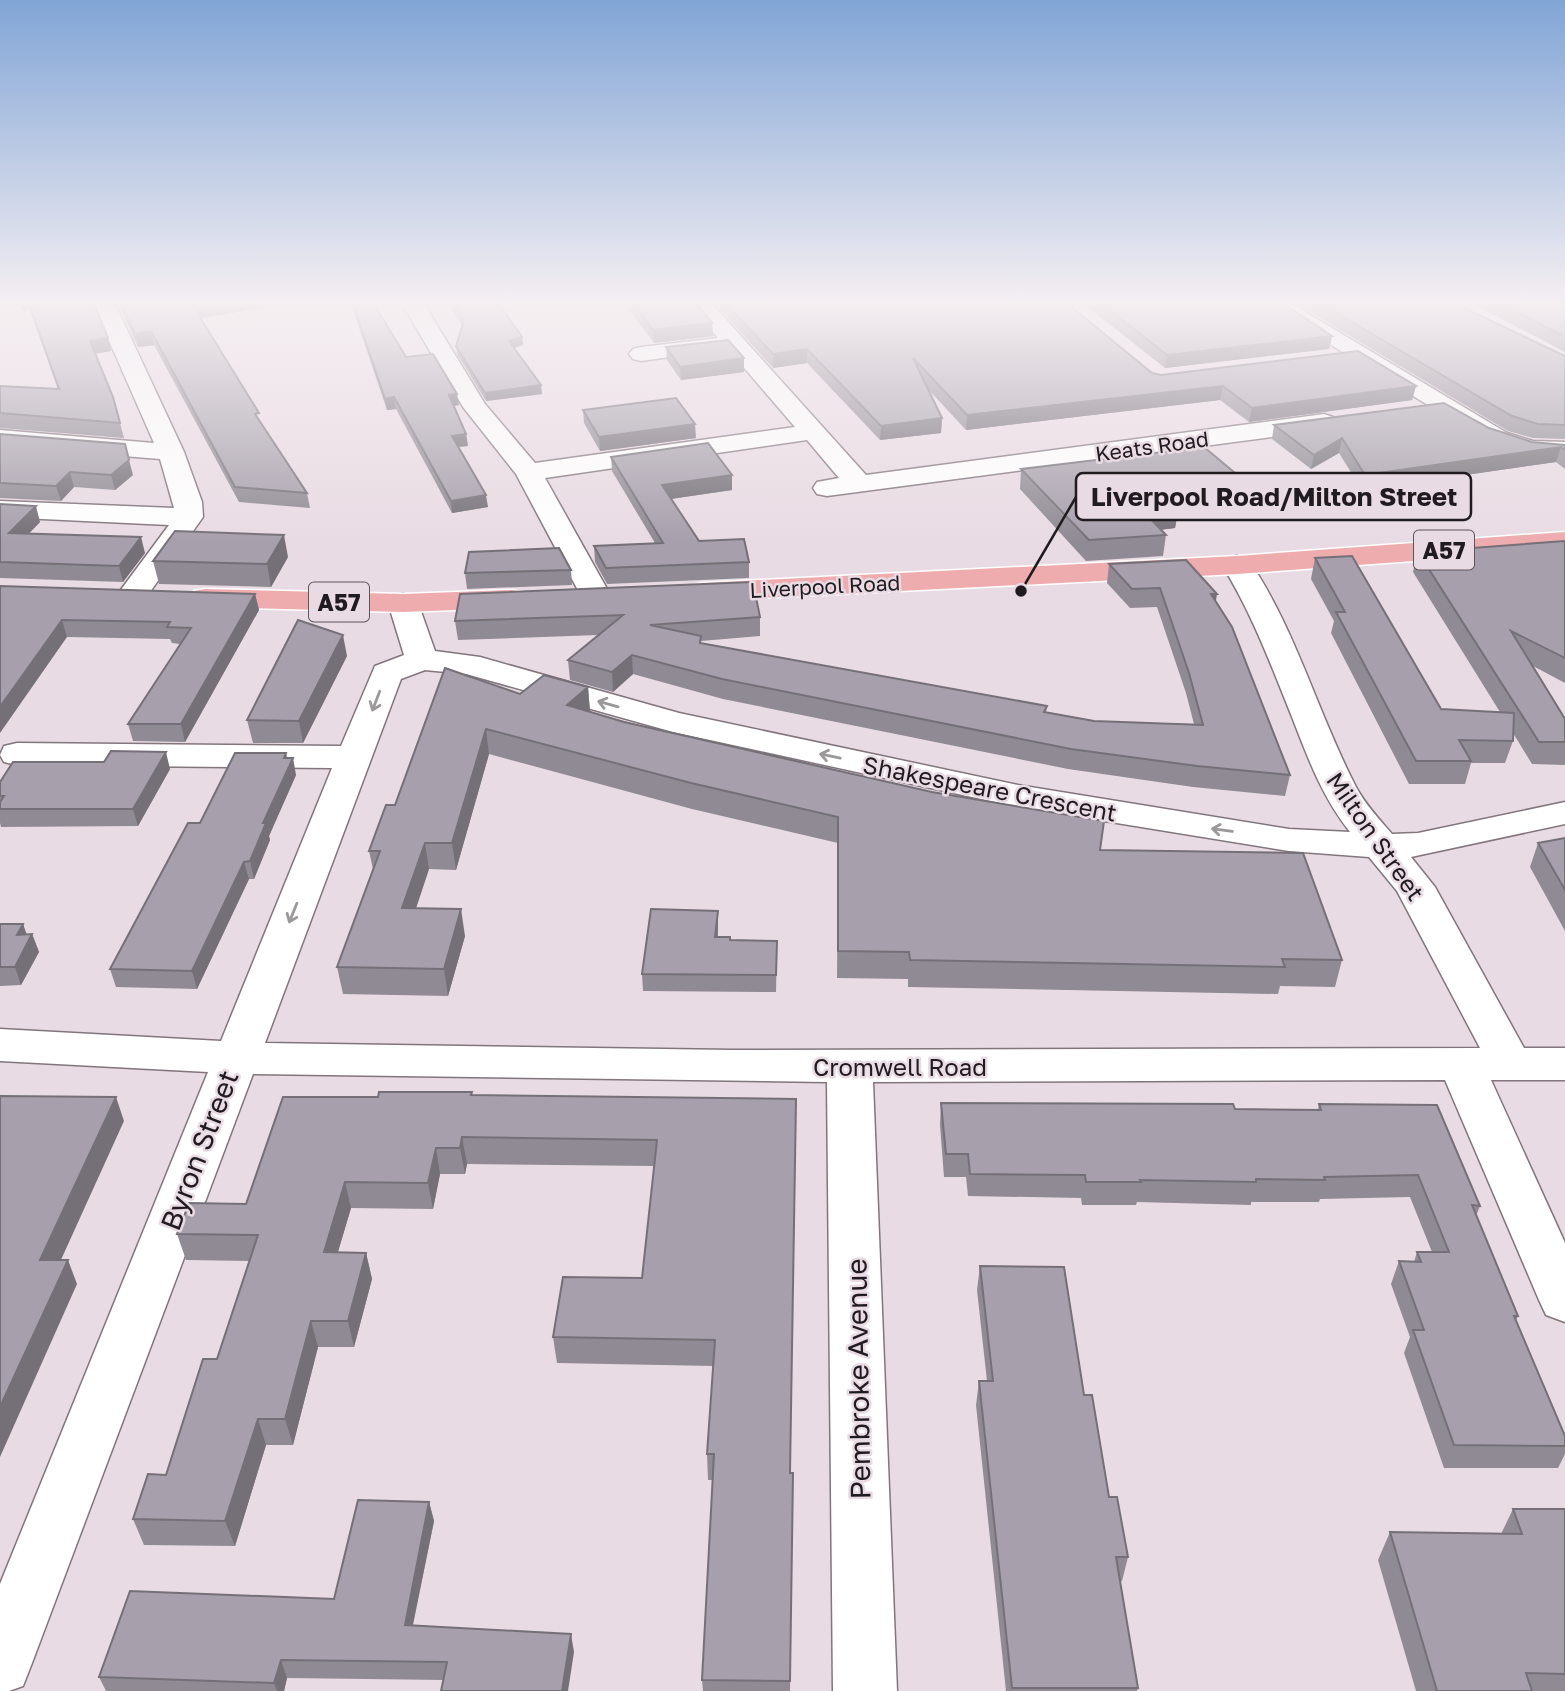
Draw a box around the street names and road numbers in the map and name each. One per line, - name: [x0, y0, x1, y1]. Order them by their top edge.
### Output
- street label: Keats Road: [1094, 425, 1210, 467]
- road number: A57: [1414, 530, 1474, 570]
- street label: Liverpool Road: [749, 569, 901, 603]
- road number: A57: [309, 582, 369, 622]
- street label: Shakespeare Crescent: [861, 749, 1119, 827]
- street label: Milton Street: [1321, 766, 1431, 906]
- street label: Cromwell Road: [813, 1052, 987, 1081]
- street label: Byron Street: [153, 1065, 245, 1235]
- street label: Pembroke Avenue: [839, 1258, 877, 1500]

